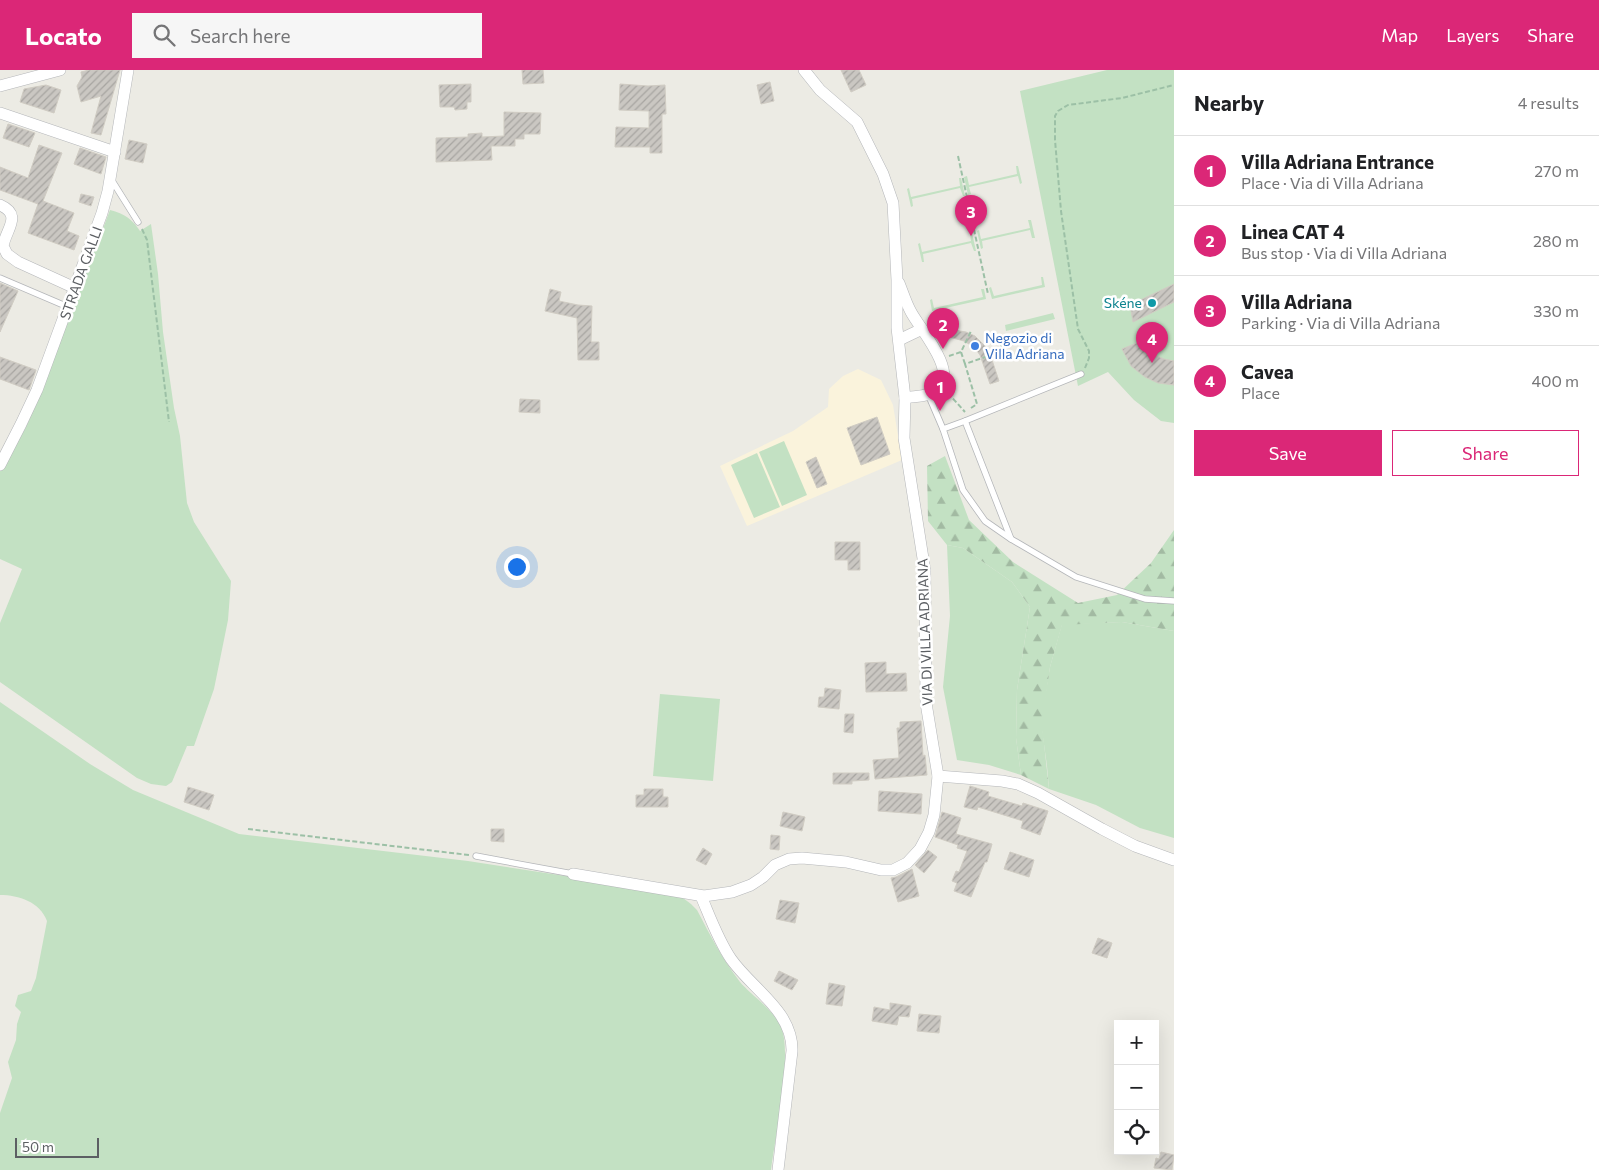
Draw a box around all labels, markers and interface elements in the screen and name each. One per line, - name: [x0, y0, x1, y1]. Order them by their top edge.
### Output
- search box: [132, 13, 482, 58]
- text: Locato: [25, 21, 102, 50]
- icon: search: [150, 21, 178, 49]
- text: Search here: [190, 24, 290, 47]
- text: Map: [1381, 24, 1418, 46]
- text: Layers: [1446, 24, 1499, 46]
- text: Share: [1527, 24, 1574, 46]
- text: Nearby: [1194, 90, 1264, 115]
- text: 4 results: [1518, 93, 1579, 112]
- text: Villa Adriana Entrance: [1241, 150, 1434, 173]
- text: 1: [1206, 161, 1214, 180]
- text: 270 m: [1534, 161, 1579, 180]
- text: Place · Via di Villa Adriana: [1241, 173, 1424, 192]
- pin: 3: [955, 195, 987, 236]
- text: Linea CAT 4: [1241, 220, 1345, 243]
- street label: STRADA GALLI: [56, 224, 105, 322]
- text: 2: [1205, 231, 1215, 250]
- text: 280 m: [1533, 231, 1579, 250]
- text: Bus stop · Via di Villa Adriana: [1241, 243, 1447, 262]
- text: Villa Adriana: [1241, 290, 1352, 313]
- place label: Skéne: [1104, 294, 1142, 311]
- marker: Skéne: [1146, 297, 1158, 309]
- text: 3: [1205, 301, 1215, 320]
- text: 330 m: [1533, 301, 1579, 320]
- pin: 2: [927, 308, 959, 349]
- text: Parking · Via di Villa Adriana: [1241, 313, 1440, 332]
- pin: 4: [1136, 322, 1168, 363]
- place label: Negozio di Villa Adriana: [985, 329, 1065, 362]
- marker: Negozio di Villa Adriana: [969, 340, 981, 352]
- text: Cavea: [1241, 360, 1294, 383]
- pin: 1: [924, 370, 956, 411]
- text: 4: [1205, 371, 1215, 390]
- text: 400 m: [1531, 371, 1579, 390]
- text: Place: [1241, 383, 1280, 402]
- button: Save: [1194, 430, 1382, 476]
- button: Share: [1392, 430, 1579, 476]
- your location: [504, 554, 530, 580]
- street label: VIA DI VILLA ADRIANA: [913, 558, 936, 706]
- map controls: [1114, 1020, 1159, 1155]
- button: +: [1114, 1020, 1159, 1065]
- button: −: [1114, 1065, 1159, 1110]
- button: locate: [1114, 1110, 1159, 1155]
- scale bar: [15, 1135, 99, 1158]
- text: 50 m: [22, 1138, 54, 1155]

